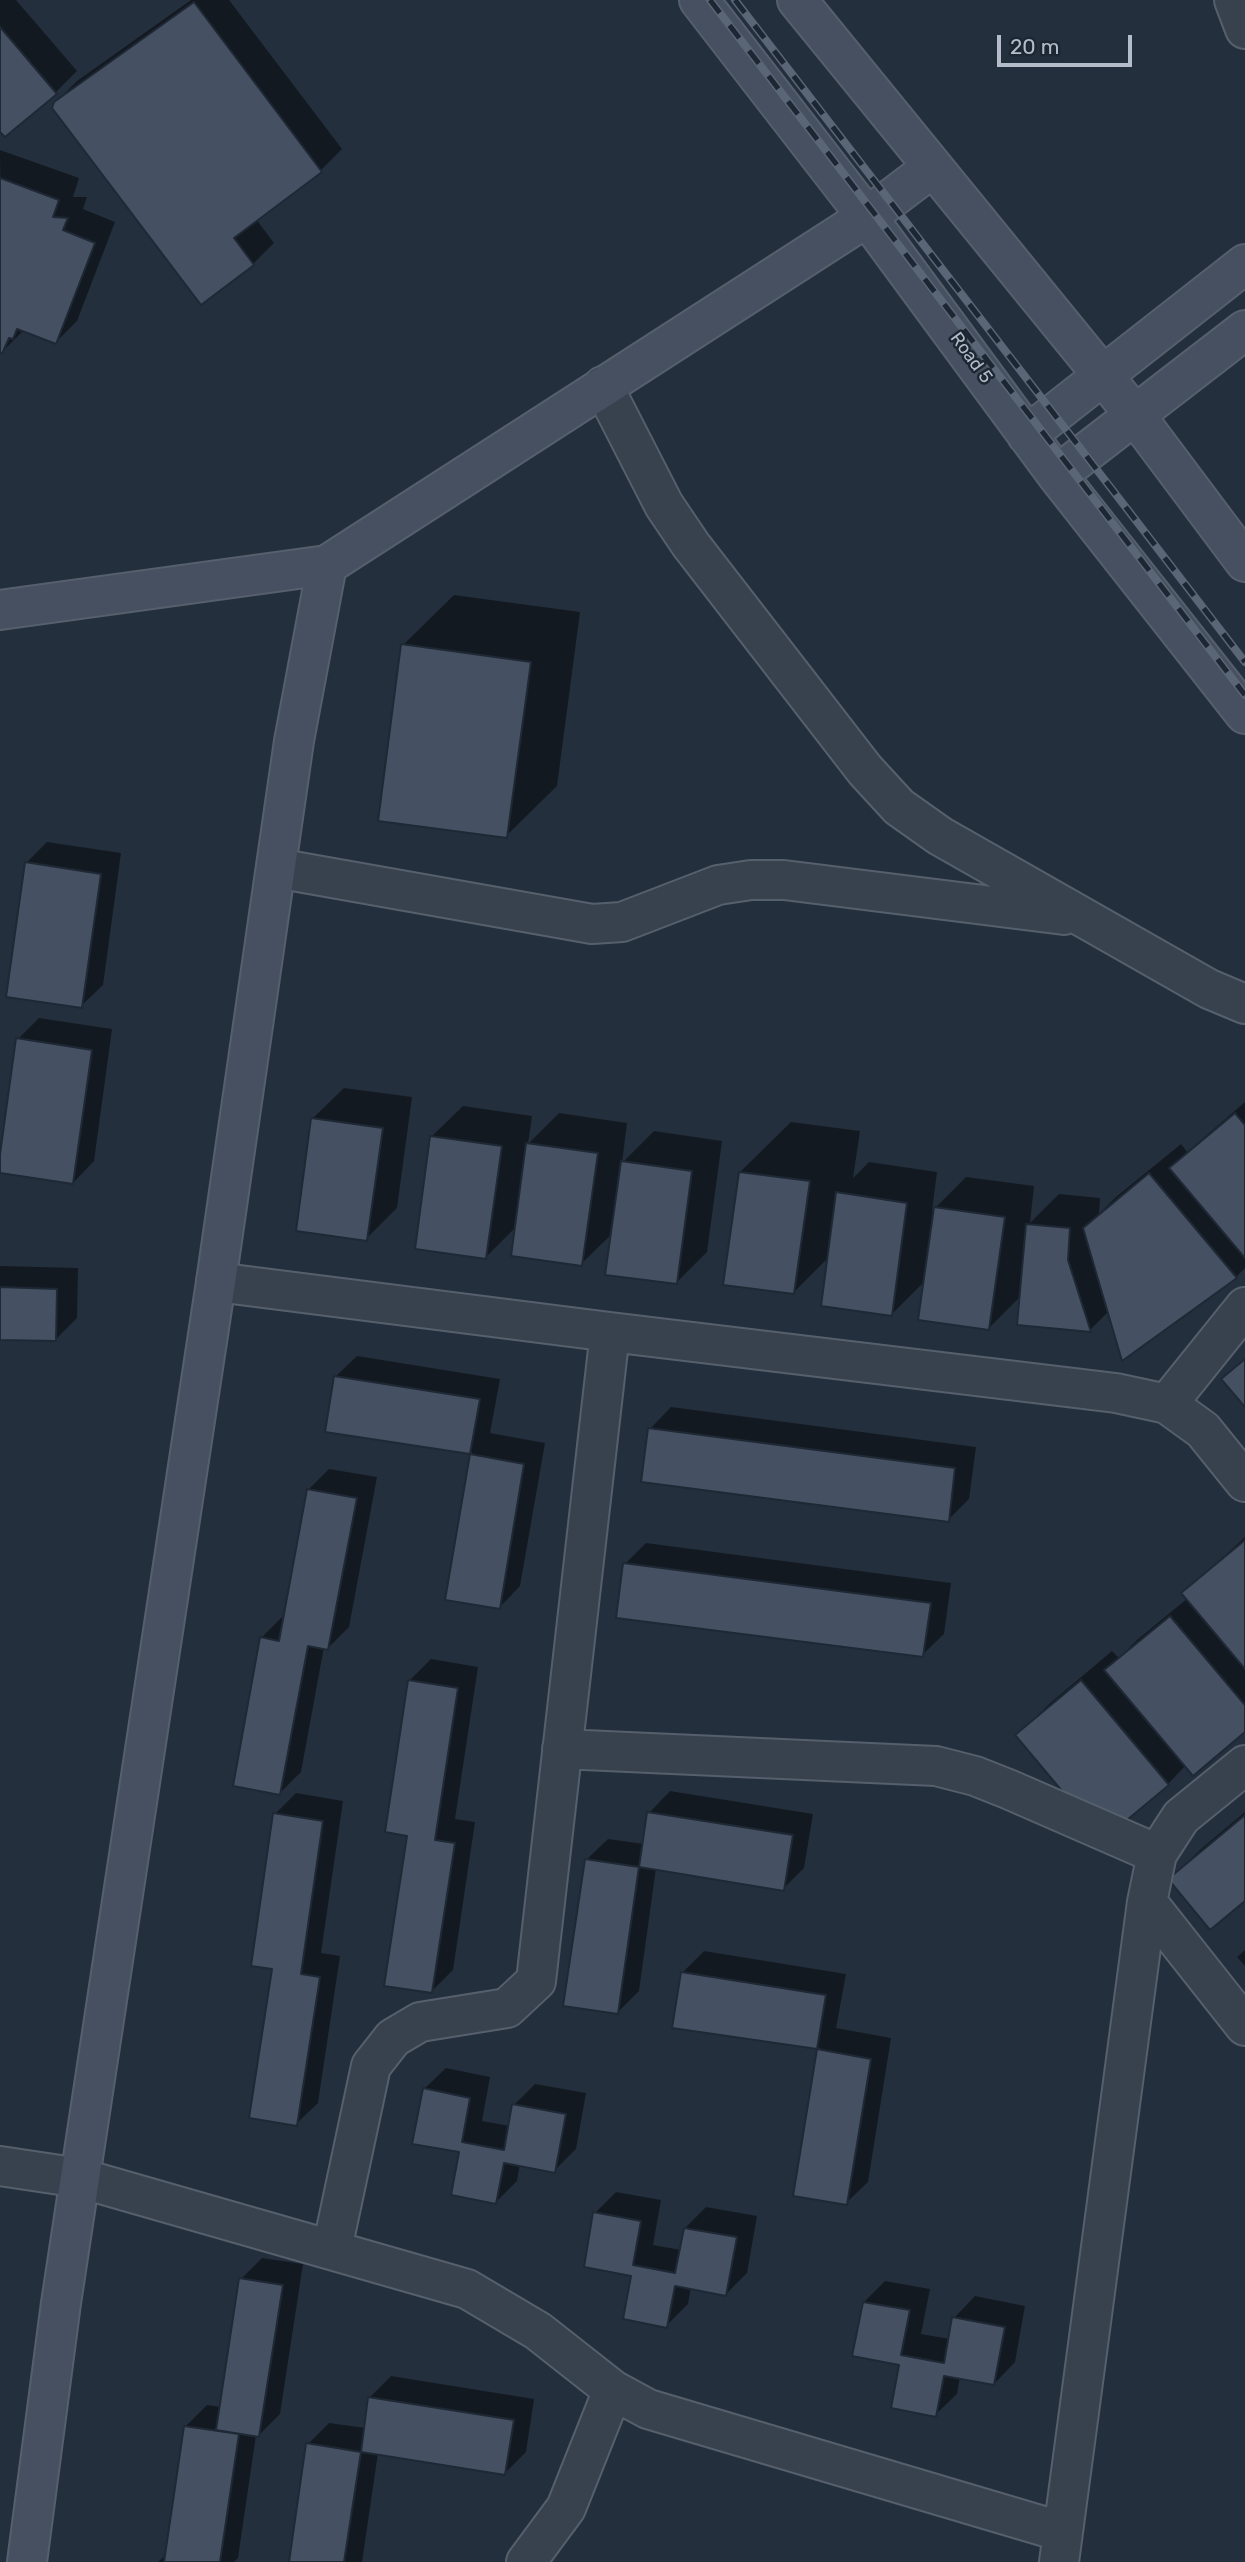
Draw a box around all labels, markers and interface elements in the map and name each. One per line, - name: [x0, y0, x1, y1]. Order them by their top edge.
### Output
- scale bar: [1000, 21, 1135, 65]
- text: 20 m: [1010, 34, 1059, 59]
- street label: Road 5: [945, 328, 997, 388]

